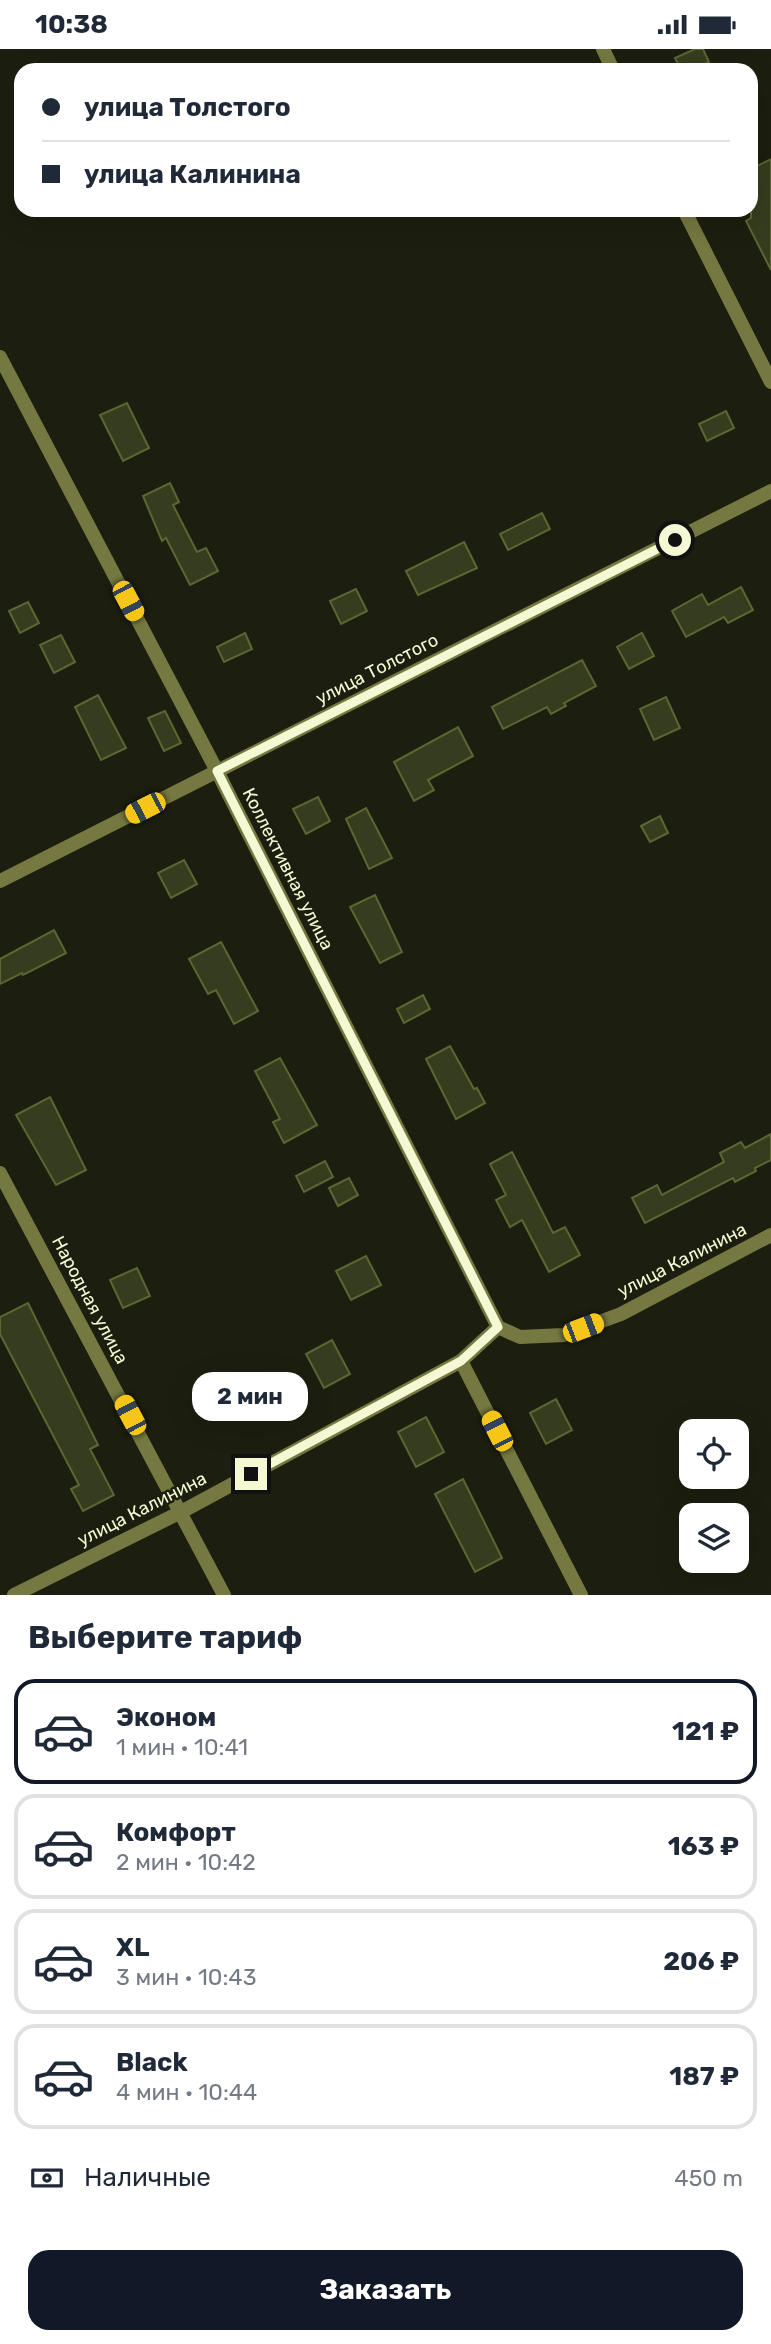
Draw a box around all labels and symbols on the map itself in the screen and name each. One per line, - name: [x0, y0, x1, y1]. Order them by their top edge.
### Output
- route start: [659, 524, 691, 556]
- car: [109, 578, 148, 624]
- street label: улица Толстого: [312, 629, 442, 709]
- street label: Коллективная улица: [238, 784, 338, 954]
- car: [122, 789, 169, 827]
- street label: улица Калинина: [614, 1218, 750, 1302]
- street label: Народная улица: [47, 1232, 133, 1368]
- car: [560, 1311, 607, 1345]
- callout: 2 мин: [193, 1373, 309, 1421]
- car: [111, 1392, 150, 1438]
- car: [479, 1408, 516, 1454]
- route end: [235, 1458, 267, 1490]
- street label: улица Калинина: [74, 1467, 210, 1551]

